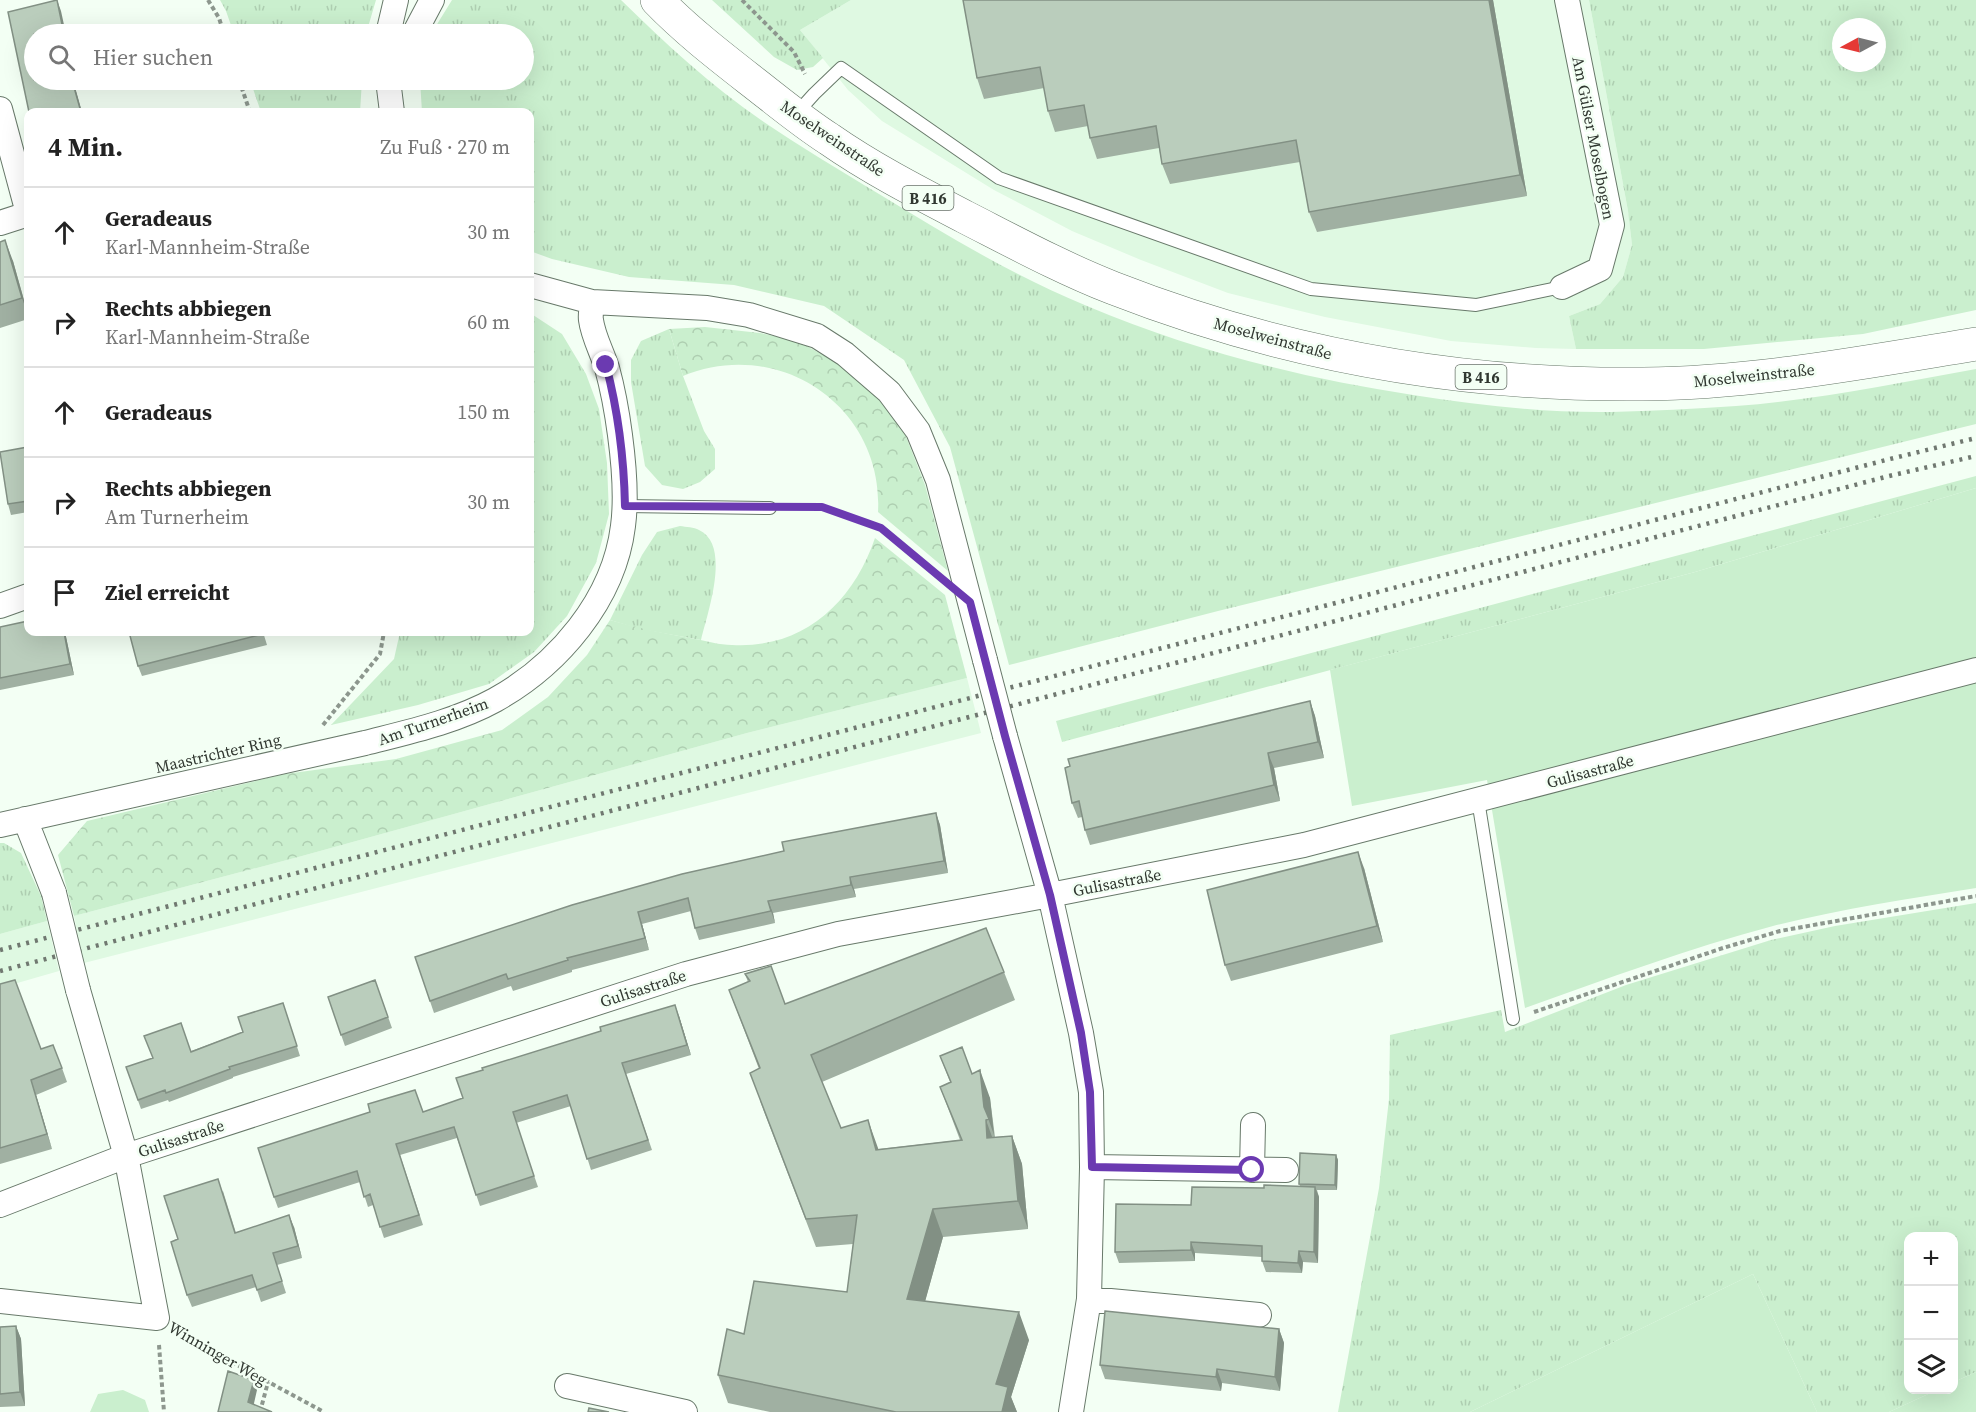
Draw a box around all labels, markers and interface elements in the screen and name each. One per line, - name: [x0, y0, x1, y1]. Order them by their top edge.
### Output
- north arrow: [1832, 18, 1886, 72]
- search box: [24, 24, 534, 90]
- icon: search: [45, 41, 78, 74]
- text: Hier suchen: [93, 42, 213, 72]
- street label: Am Gülser Moselbogen: [1567, 54, 1621, 222]
- street label: Moselweinstraße: [776, 95, 890, 181]
- text: 4 Min.: [48, 129, 123, 165]
- text: Zu Fuß · 270 m: [380, 133, 510, 161]
- road number: B 416: [902, 186, 954, 210]
- text: Geradeaus: [105, 203, 212, 233]
- icon: ahead: [48, 216, 81, 249]
- text: 30 m: [467, 218, 510, 246]
- text: Karl-Mannheim-Straße: [105, 233, 310, 261]
- text: Rechts abbiegen: [105, 293, 272, 323]
- icon: right: [48, 306, 81, 339]
- text: 60 m: [467, 308, 510, 336]
- street label: Moselweinstraße: [1211, 312, 1335, 364]
- text: Karl-Mannheim-Straße: [105, 323, 310, 351]
- route end: [592, 351, 618, 377]
- street label: Moselweinstraße: [1692, 358, 1816, 392]
- road number: B 416: [1456, 365, 1506, 389]
- icon: ahead: [48, 396, 81, 429]
- text: Geradeaus: [105, 397, 212, 427]
- text: 150 m: [457, 398, 510, 426]
- text: Rechts abbiegen: [105, 473, 272, 503]
- icon: right: [48, 486, 81, 519]
- text: 30 m: [467, 488, 510, 516]
- text: Am Turnerheim: [105, 503, 249, 531]
- icon: arrive: [48, 576, 81, 609]
- text: Ziel erreicht: [105, 577, 229, 607]
- street label: Am Turnerheim: [375, 692, 491, 750]
- street label: Maastrichter Ring: [153, 728, 283, 778]
- street label: Gulisastraße: [1544, 749, 1636, 793]
- street label: Gulisastraße: [1071, 863, 1163, 901]
- street label: Gulisastraße: [597, 964, 689, 1012]
- street label: Gulisastraße: [135, 1114, 227, 1162]
- route start: [1238, 1156, 1264, 1182]
- map controls: [1904, 1232, 1958, 1394]
- button: +: [1904, 1232, 1958, 1286]
- button: −: [1904, 1286, 1958, 1340]
- street label: Winninger Weg: [165, 1316, 271, 1390]
- button: layers: [1904, 1340, 1958, 1394]

